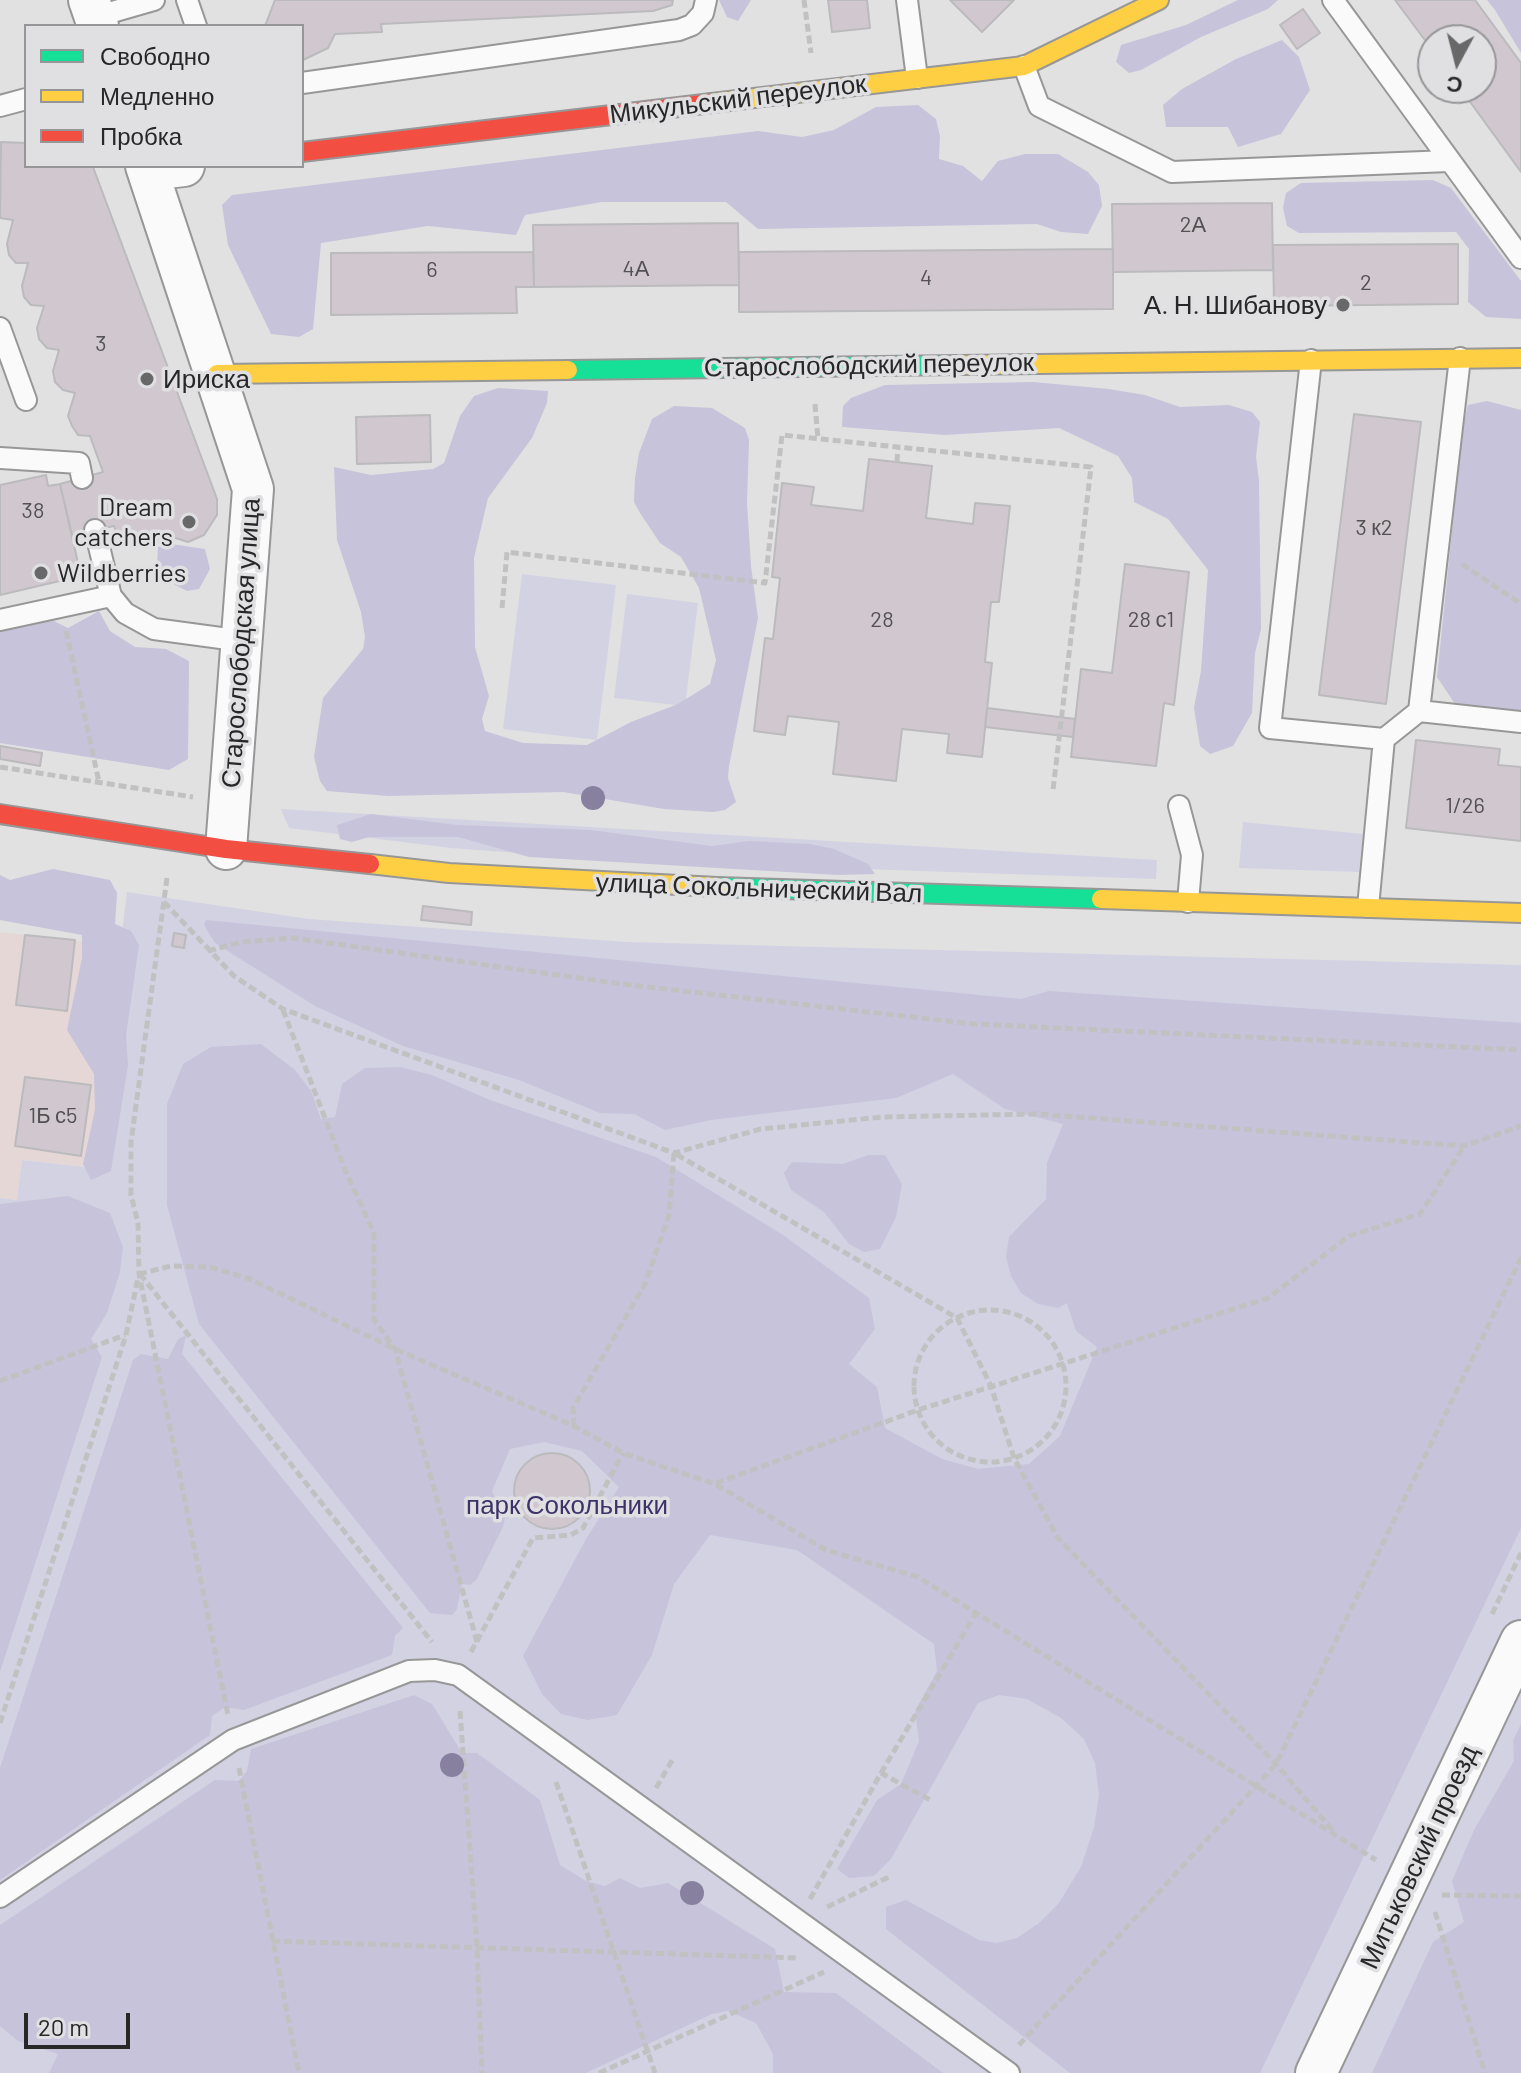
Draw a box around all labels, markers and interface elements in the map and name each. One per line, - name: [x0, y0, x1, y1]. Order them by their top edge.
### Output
- legend: [24, 24, 304, 168]
- north arrow: [1417, 24, 1497, 104]
- text: Свободно: [100, 41, 210, 70]
- street label: Микульский переулок: [608, 68, 868, 130]
- text: С: [1445, 72, 1464, 100]
- text: Медленно: [100, 81, 214, 110]
- text: Пробка: [100, 121, 182, 150]
- house number: 2А: [1180, 212, 1206, 238]
- house number: 4А: [623, 256, 649, 282]
- house number: 6: [426, 257, 438, 283]
- house number: 4: [920, 265, 932, 291]
- house number: 2: [1360, 270, 1372, 296]
- place label: А. Н. Шибанову: [1144, 289, 1327, 321]
- marker: А. Н. Шибанову: [1334, 296, 1352, 314]
- house number: 3: [95, 331, 107, 357]
- street label: Старослободский переулок: [704, 347, 1034, 383]
- place label: Ириска: [163, 363, 250, 395]
- marker: Ириска: [138, 370, 156, 388]
- place label: Dream catchers: [74, 491, 173, 552]
- street label: Старослободская улица: [215, 497, 267, 789]
- house number: 38: [22, 498, 44, 524]
- marker: Dream catchers: [180, 513, 198, 531]
- house number: 3 к2: [1355, 515, 1393, 541]
- place label: Wildberries: [57, 557, 186, 589]
- marker: Wildberries: [32, 564, 50, 582]
- house number: 28: [870, 607, 894, 633]
- house number: 28 с1: [1128, 607, 1174, 633]
- house number: 1/26: [1445, 793, 1485, 819]
- street label: улица Сокольнический Вал: [595, 867, 923, 909]
- house number: 1Б с5: [29, 1103, 77, 1129]
- park label: парк Сокольники: [466, 1489, 668, 1521]
- street label: Митьковский проезд: [1353, 1740, 1485, 1974]
- scale bar: [28, 1997, 134, 2047]
- text: 20 m: [38, 2012, 89, 2041]

